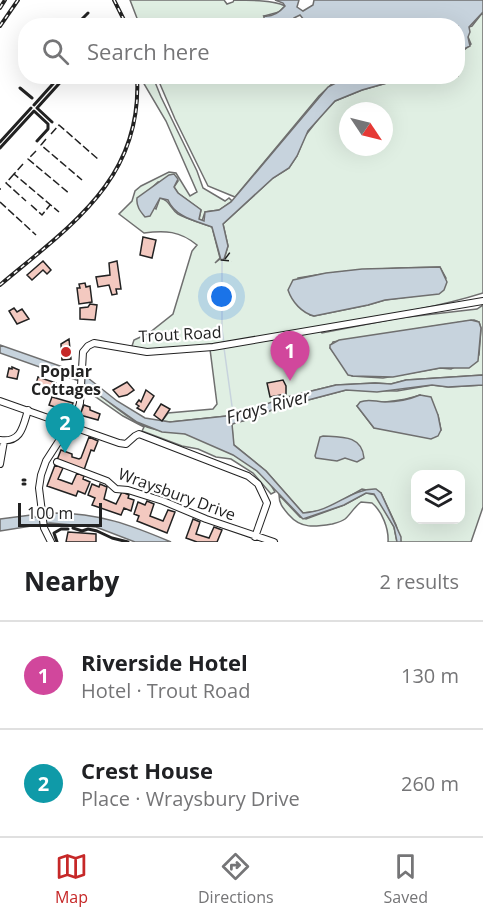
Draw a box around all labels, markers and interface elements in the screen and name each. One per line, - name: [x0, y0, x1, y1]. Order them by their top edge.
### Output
- search box: [18, 18, 465, 84]
- icon: search: [39, 35, 72, 68]
- text: Search here: [87, 36, 210, 66]
- north arrow: [339, 102, 393, 156]
- your location: [207, 282, 236, 311]
- street label: Trout Road: [138, 321, 222, 347]
- pin: 1: [270, 332, 310, 381]
- marker: Poplar Cottages: [59, 345, 73, 359]
- place label: Poplar Cottages: [31, 360, 101, 400]
- water label: Frays River: [223, 383, 313, 429]
- pin: 2: [46, 404, 84, 453]
- street label: Wraysbury Drive: [115, 463, 239, 525]
- map controls: [411, 470, 465, 524]
- button: layers: [411, 470, 465, 524]
- scale bar: [18, 500, 102, 528]
- text: 100 m: [27, 502, 73, 524]
- text: Nearby: [24, 563, 119, 599]
- text: 2 results: [379, 568, 459, 595]
- text: Riverside Hotel: [81, 647, 248, 677]
- text: 1: [38, 662, 49, 689]
- text: 130 m: [401, 662, 459, 689]
- text: Hotel · Trout Road: [81, 677, 250, 704]
- text: Crest House: [81, 755, 213, 785]
- text: 2: [38, 770, 49, 797]
- text: 260 m: [401, 770, 459, 797]
- text: Place · Wraysbury Drive: [81, 785, 300, 812]
- tab: Map: [55, 850, 88, 908]
- tab: Directions: [198, 850, 274, 908]
- tab: Saved: [384, 850, 428, 908]

